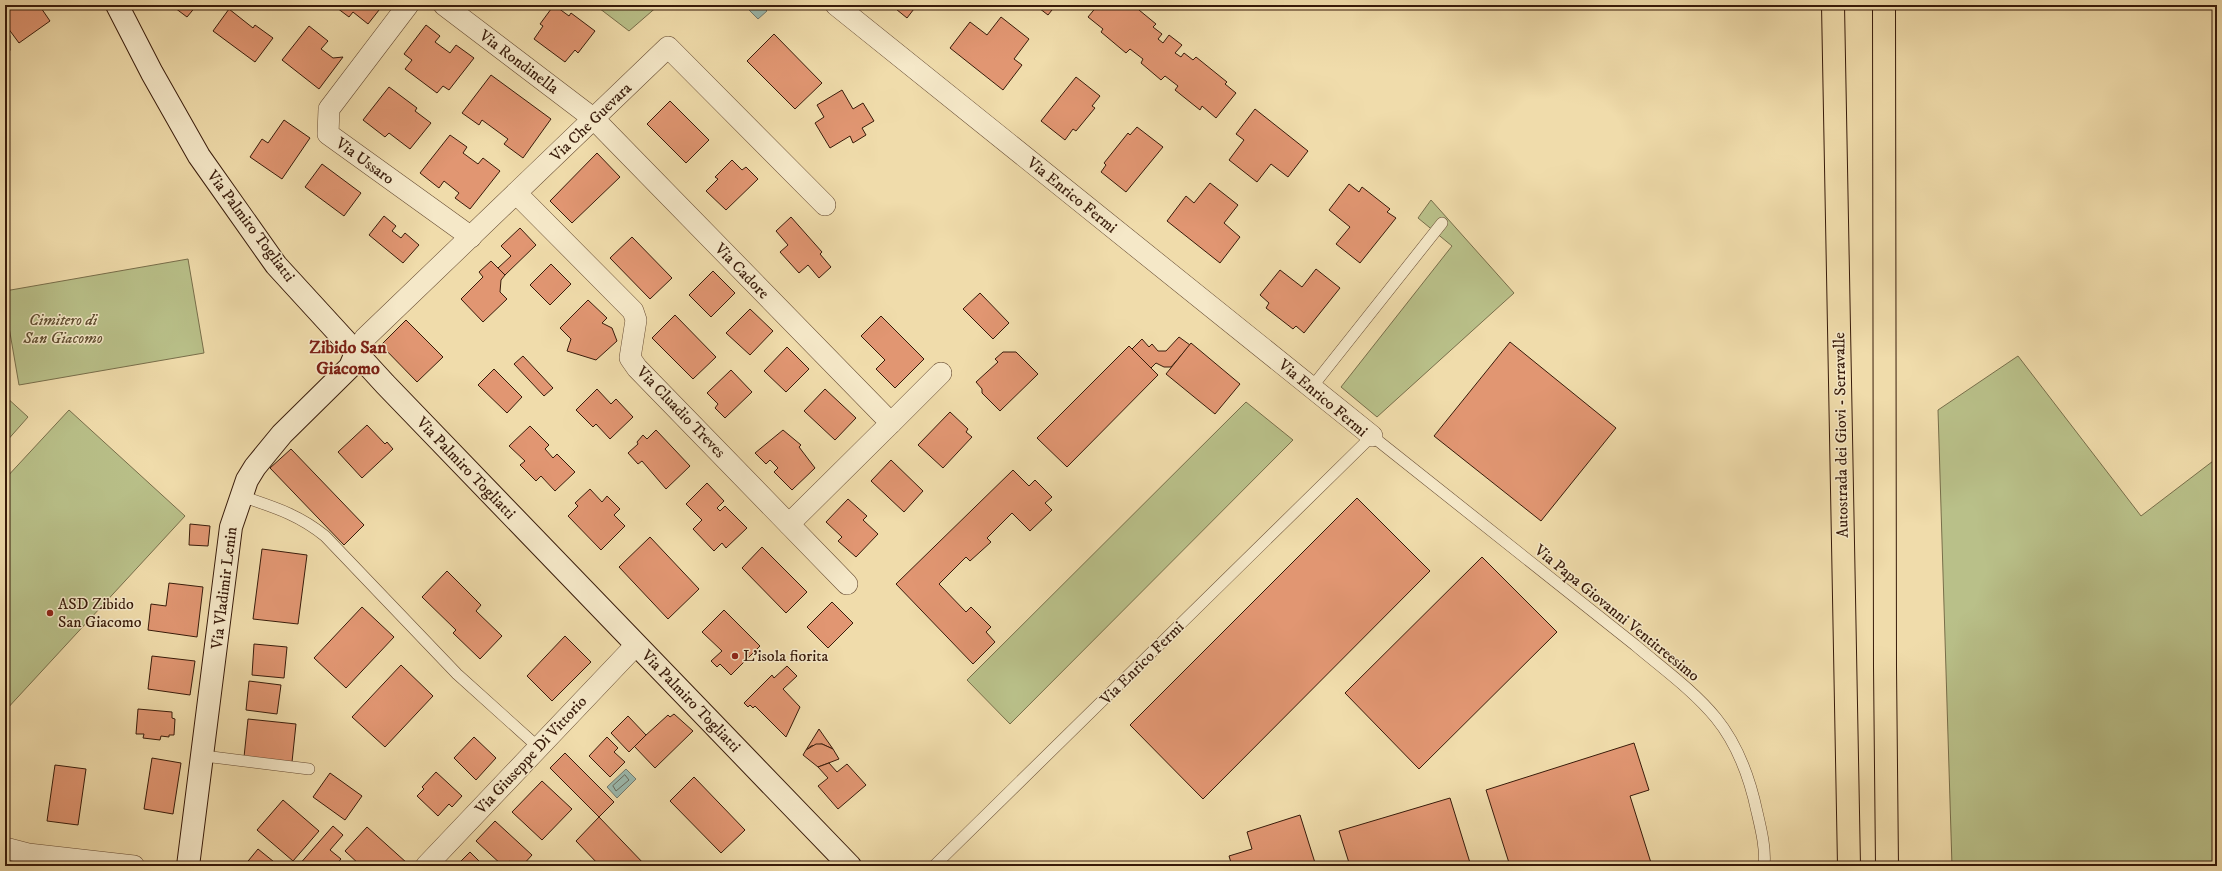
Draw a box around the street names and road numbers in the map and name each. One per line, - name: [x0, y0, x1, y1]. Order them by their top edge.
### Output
- street label: Via Rondinella: [474, 25, 563, 99]
- street label: Via Che Guevara: [545, 78, 636, 167]
- street label: Via Ussaro: [331, 132, 398, 189]
- street label: Via Enrico Fermi: [1022, 152, 1121, 238]
- street label: Via Palmiro Togliatti: [202, 165, 300, 286]
- street label: Via Cadore: [710, 238, 774, 303]
- street label: Autostrada dei Giovi - Serravalle: [1829, 332, 1853, 538]
- street label: Via Enrico Fermi: [1274, 354, 1372, 441]
- street label: Via Cluadio Treves: [632, 361, 730, 462]
- street label: Via Palmiro Togliatti: [411, 412, 520, 523]
- street label: Via Vladimir Lenin: [206, 525, 241, 651]
- street label: Via Papa Giovanni Ventitreesimo: [1530, 540, 1704, 686]
- street label: Via Enrico Fermi: [1095, 617, 1188, 710]
- street label: Via Palmiro Togliatti: [636, 645, 745, 756]
- street label: Via Giuseppe Di Vittorio: [470, 691, 591, 819]

